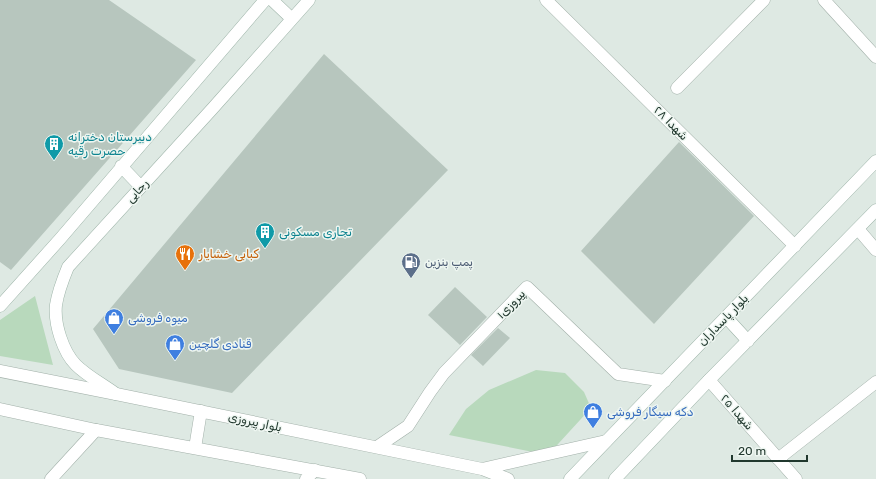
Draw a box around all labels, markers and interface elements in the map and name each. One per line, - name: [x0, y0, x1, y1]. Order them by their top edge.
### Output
- street label: شهدا ۲۸: [651, 103, 691, 143]
- place label: دبیرستان دخترانه حصرت رقیه: [68, 130, 152, 159]
- building icon: دبیرستان دخترانه حصرت رقیه: [43, 133, 65, 161]
- street label: رجایی: [123, 176, 152, 206]
- building icon: تجاری مسکونی: [254, 221, 276, 249]
- place label: تجاری مسکونی: [279, 225, 352, 240]
- restaurant icon: کبابی خشایار: [174, 243, 196, 271]
- place label: کبابی خشایار: [198, 247, 259, 262]
- fuel station icon: پمپ بنزین: [400, 251, 422, 279]
- place label: پمپ بنزین: [425, 255, 473, 270]
- street label: پیروزی۱: [494, 286, 529, 322]
- street label: بلوار پاسداران: [695, 291, 752, 349]
- shop icon: میوه فروشی: [103, 307, 125, 335]
- place label: میوه فروشی: [128, 311, 188, 326]
- shop icon: قنادی گلچین: [164, 333, 186, 361]
- place label: قنادی گلچین: [189, 337, 252, 351]
- street label: شهدا ۲۵: [718, 391, 756, 433]
- shop icon: دکه سیگار فروشی: [582, 401, 604, 429]
- place label: دکه سیگار فروشی: [607, 405, 694, 420]
- street label: بلوار پیروزی: [227, 409, 283, 436]
- scale bar: [732, 437, 807, 463]
- text: 20 m: [738, 444, 766, 458]

